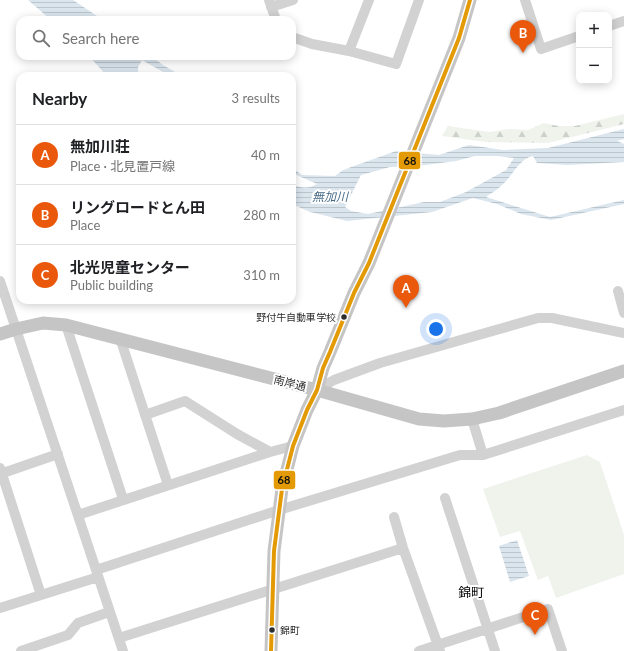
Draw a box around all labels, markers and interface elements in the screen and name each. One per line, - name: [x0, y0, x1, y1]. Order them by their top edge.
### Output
- map controls: [576, 12, 612, 84]
- button: +: [576, 12, 612, 48]
- search box: [16, 16, 296, 60]
- pin: B: [510, 20, 536, 53]
- icon: search: [30, 27, 52, 49]
- text: Search here: [62, 29, 139, 47]
- button: −: [576, 48, 612, 84]
- text: Nearby: [32, 88, 87, 109]
- text: 3 results: [232, 90, 280, 106]
- text: 無加川荘: [70, 137, 130, 155]
- text: A: [40, 147, 50, 163]
- text: 40 m: [251, 147, 280, 163]
- line badge: 68: [398, 151, 421, 170]
- text: 68: [404, 154, 416, 167]
- text: Place · 北見置戸線: [70, 158, 175, 174]
- water label: 無加川: [312, 189, 350, 204]
- text: リングロードとん田: [70, 198, 205, 216]
- text: B: [41, 207, 49, 223]
- text: 280 m: [243, 207, 280, 223]
- text: Place: [70, 217, 100, 233]
- text: 北光児童センター: [70, 258, 190, 276]
- text: C: [41, 267, 49, 283]
- text: 310 m: [243, 267, 280, 283]
- pin: A: [393, 275, 419, 308]
- text: Public building: [70, 277, 153, 293]
- place label: 野付牛自動車学校: [256, 311, 336, 323]
- marker: 野付牛自動車学校: [339, 312, 349, 322]
- your location: [426, 319, 446, 339]
- street label: 南岸通: [273, 372, 308, 393]
- line badge: 68: [273, 470, 296, 490]
- text: 68: [278, 473, 290, 486]
- district label: 錦町: [458, 584, 484, 600]
- pin: C: [522, 602, 548, 635]
- place label: 錦町: [280, 624, 300, 636]
- marker: 錦町: [267, 625, 277, 635]

